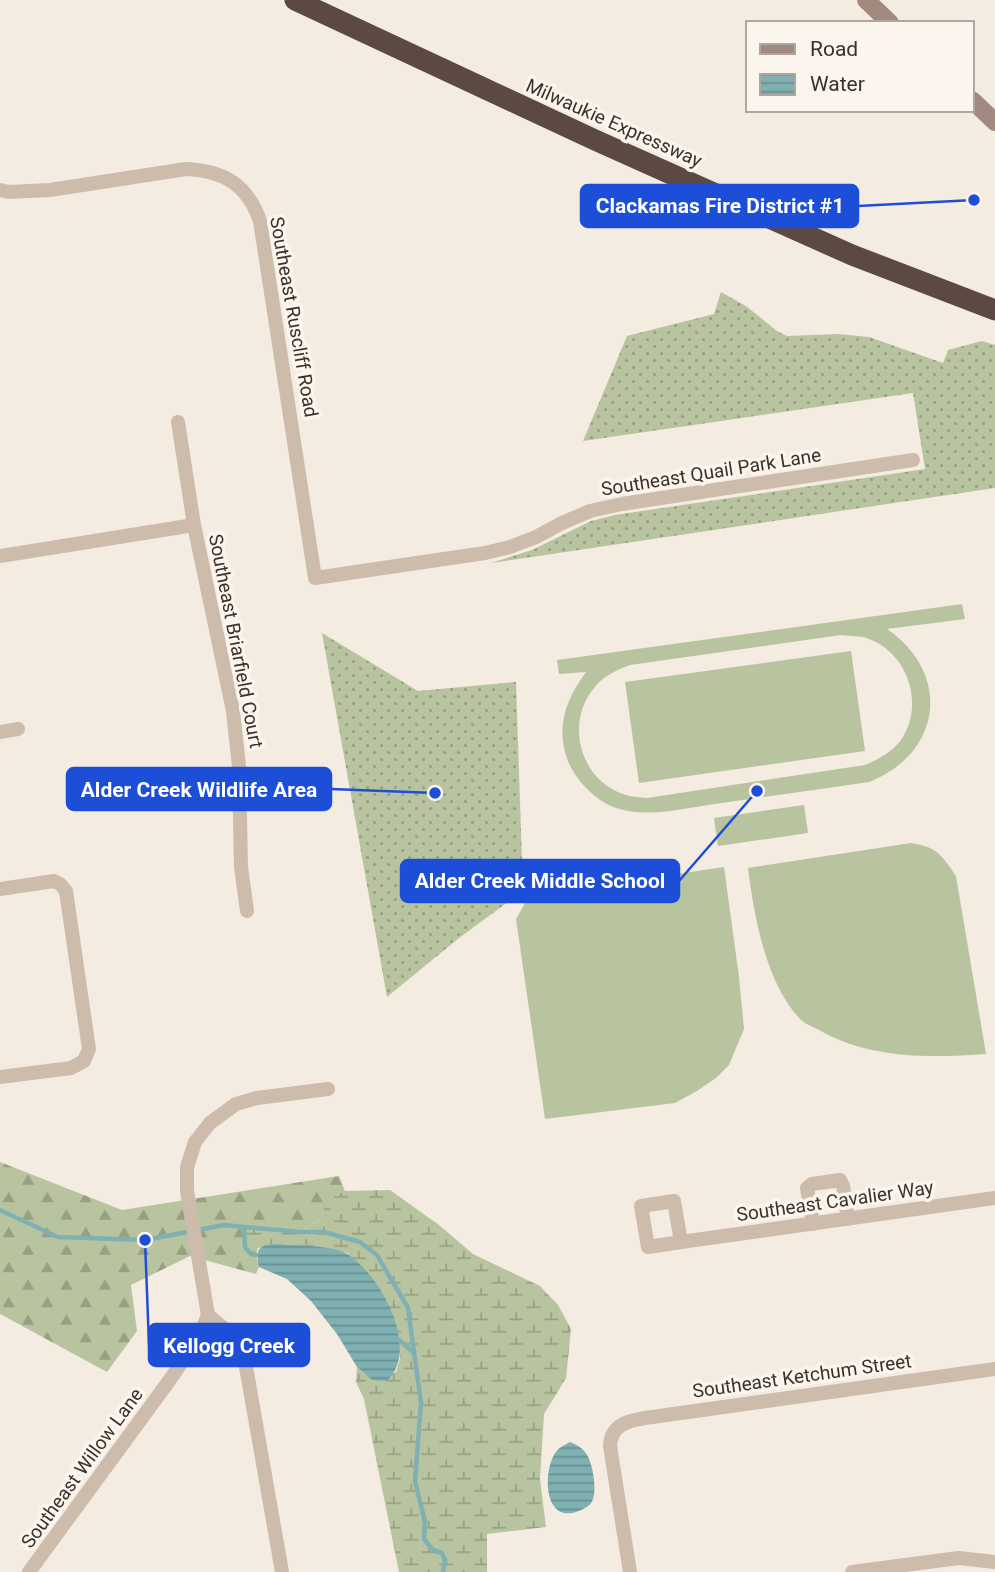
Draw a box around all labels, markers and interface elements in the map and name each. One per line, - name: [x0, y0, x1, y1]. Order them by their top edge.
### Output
- legend: [746, 21, 974, 112]
- text: Road: [810, 37, 858, 61]
- text: Water: [810, 72, 865, 96]
- street label: Milwaukie Expressway: [522, 74, 706, 172]
- callout: Clackamas Fire District #1: [581, 185, 858, 227]
- text: Clackamas Fire District #1: [596, 194, 844, 218]
- street label: Southeast Ruscliff Road: [265, 215, 323, 419]
- street label: Southeast Quail Park Lane: [599, 443, 823, 501]
- street label: Southeast Briarfield Court: [204, 532, 268, 750]
- callout: Alder Creek Wildlife Area: [67, 768, 331, 810]
- text: Alder Creek Wildlife Area: [81, 778, 317, 802]
- callout: Alder Creek Middle School: [401, 860, 679, 902]
- text: Alder Creek Middle School: [415, 869, 665, 893]
- street label: Southeast Cavalier Way: [735, 1176, 935, 1226]
- callout: Kellogg Creek: [149, 1324, 309, 1366]
- text: Kellogg Creek: [163, 1334, 296, 1358]
- street label: Southeast Ketchum Street: [691, 1349, 913, 1403]
- street label: Southeast Willow Lane: [16, 1384, 148, 1552]

